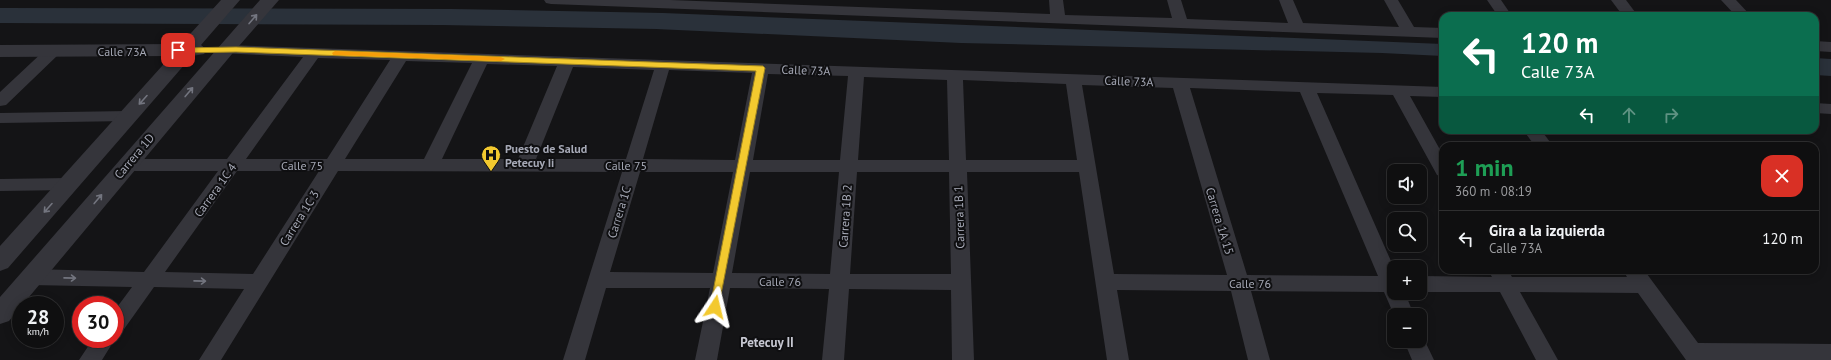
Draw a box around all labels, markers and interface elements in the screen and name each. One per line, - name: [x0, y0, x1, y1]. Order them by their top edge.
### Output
- one-way arrow: [248, 14, 257, 25]
- text: 120 m: [1521, 24, 1598, 61]
- icon: left: [1455, 28, 1507, 80]
- pin: [161, 33, 195, 67]
- icon: arrive: [167, 39, 189, 61]
- street label: Calle 73A: [97, 44, 147, 59]
- text: Calle 73A: [1521, 60, 1595, 83]
- street label: Calle 73A: [781, 62, 831, 78]
- street label: Calle 73A: [1104, 73, 1154, 89]
- one-way arrow: [184, 87, 193, 97]
- one-way arrow: [139, 95, 148, 105]
- icon: left: [1576, 104, 1598, 126]
- icon: ahead: [1618, 104, 1640, 126]
- icon: right: [1660, 104, 1682, 126]
- street label: Carrera 1D: [111, 130, 157, 182]
- place label: Puesto de Salud Petecuy Ii: [505, 141, 587, 170]
- hospital icon: Puesto de Salud Petecuy Ii: [480, 144, 502, 172]
- text: 1 min: [1455, 152, 1514, 183]
- button: close: [1761, 155, 1803, 197]
- street label: Calle 75: [281, 158, 323, 173]
- street label: Calle 75: [605, 158, 647, 173]
- street label: Carrera 1C 4: [190, 160, 240, 220]
- map controls: [1387, 164, 1427, 348]
- button: sound: [1387, 164, 1427, 204]
- text: 360 m · 08:19: [1455, 183, 1532, 200]
- street label: Carrera 1C: [604, 184, 634, 240]
- street label: Carrera 1B 2: [835, 184, 855, 248]
- street label: Carrera 1B 1: [950, 185, 968, 249]
- street label: Carrera 1A 15: [1203, 186, 1237, 256]
- street label: Carrera 1C 3: [276, 187, 322, 249]
- one-way arrow: [93, 194, 102, 204]
- one-way arrow: [43, 203, 52, 213]
- button: search: [1387, 212, 1427, 252]
- text: Gira a la izquierda: [1489, 221, 1605, 240]
- icon: left: [1455, 228, 1477, 250]
- text: 120 m: [1762, 229, 1803, 248]
- text: Calle 73A: [1489, 240, 1542, 257]
- button: +: [1387, 260, 1427, 300]
- one-way arrow: [63, 274, 76, 282]
- street label: Calle 76: [759, 274, 801, 289]
- street label: Calle 76: [1229, 276, 1271, 291]
- one-way arrow: [193, 277, 206, 285]
- position arrow: [694, 286, 736, 328]
- speed limit sign: 30: [72, 296, 124, 348]
- text: 28: [27, 304, 49, 330]
- button: −: [1387, 308, 1427, 348]
- text: km/h: [27, 325, 49, 338]
- district label: Petecuy II: [740, 334, 794, 351]

